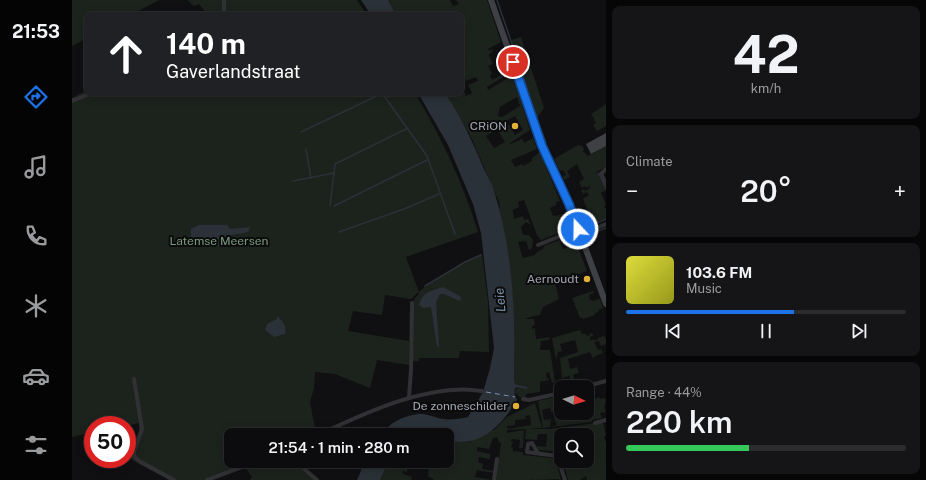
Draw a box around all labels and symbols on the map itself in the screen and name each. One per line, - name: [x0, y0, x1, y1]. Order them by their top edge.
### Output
- pin: [496, 45, 530, 79]
- place label: CRiON: [470, 119, 507, 133]
- marker: CRiON: [510, 121, 520, 131]
- position arrow: [557, 208, 599, 250]
- park label: Latemse Meersen: [169, 234, 269, 248]
- place label: Aernoudt: [527, 272, 579, 286]
- marker: Aernoudt: [582, 274, 592, 284]
- water label: Leie: [491, 287, 509, 313]
- north arrow: [554, 380, 594, 420]
- place label: De zonneschilder: [412, 399, 508, 413]
- marker: De zonneschilder: [511, 401, 521, 411]
- speed limit sign: 50: [84, 416, 136, 468]

